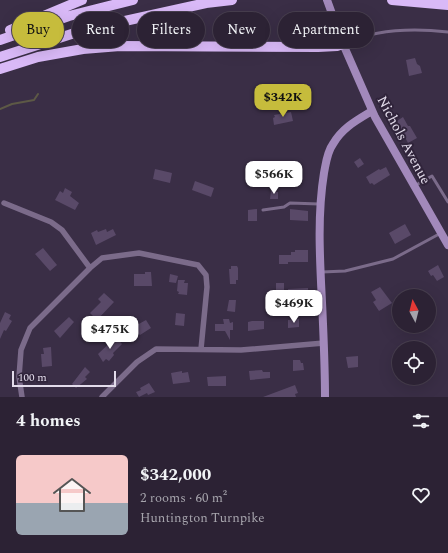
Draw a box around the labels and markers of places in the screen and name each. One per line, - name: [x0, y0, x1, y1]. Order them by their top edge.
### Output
- pin: $342K: [255, 84, 311, 118]
- pin: $566K: [246, 161, 302, 195]
- pin: $469K: [266, 290, 322, 324]
- pin: $475K: [82, 316, 138, 350]

